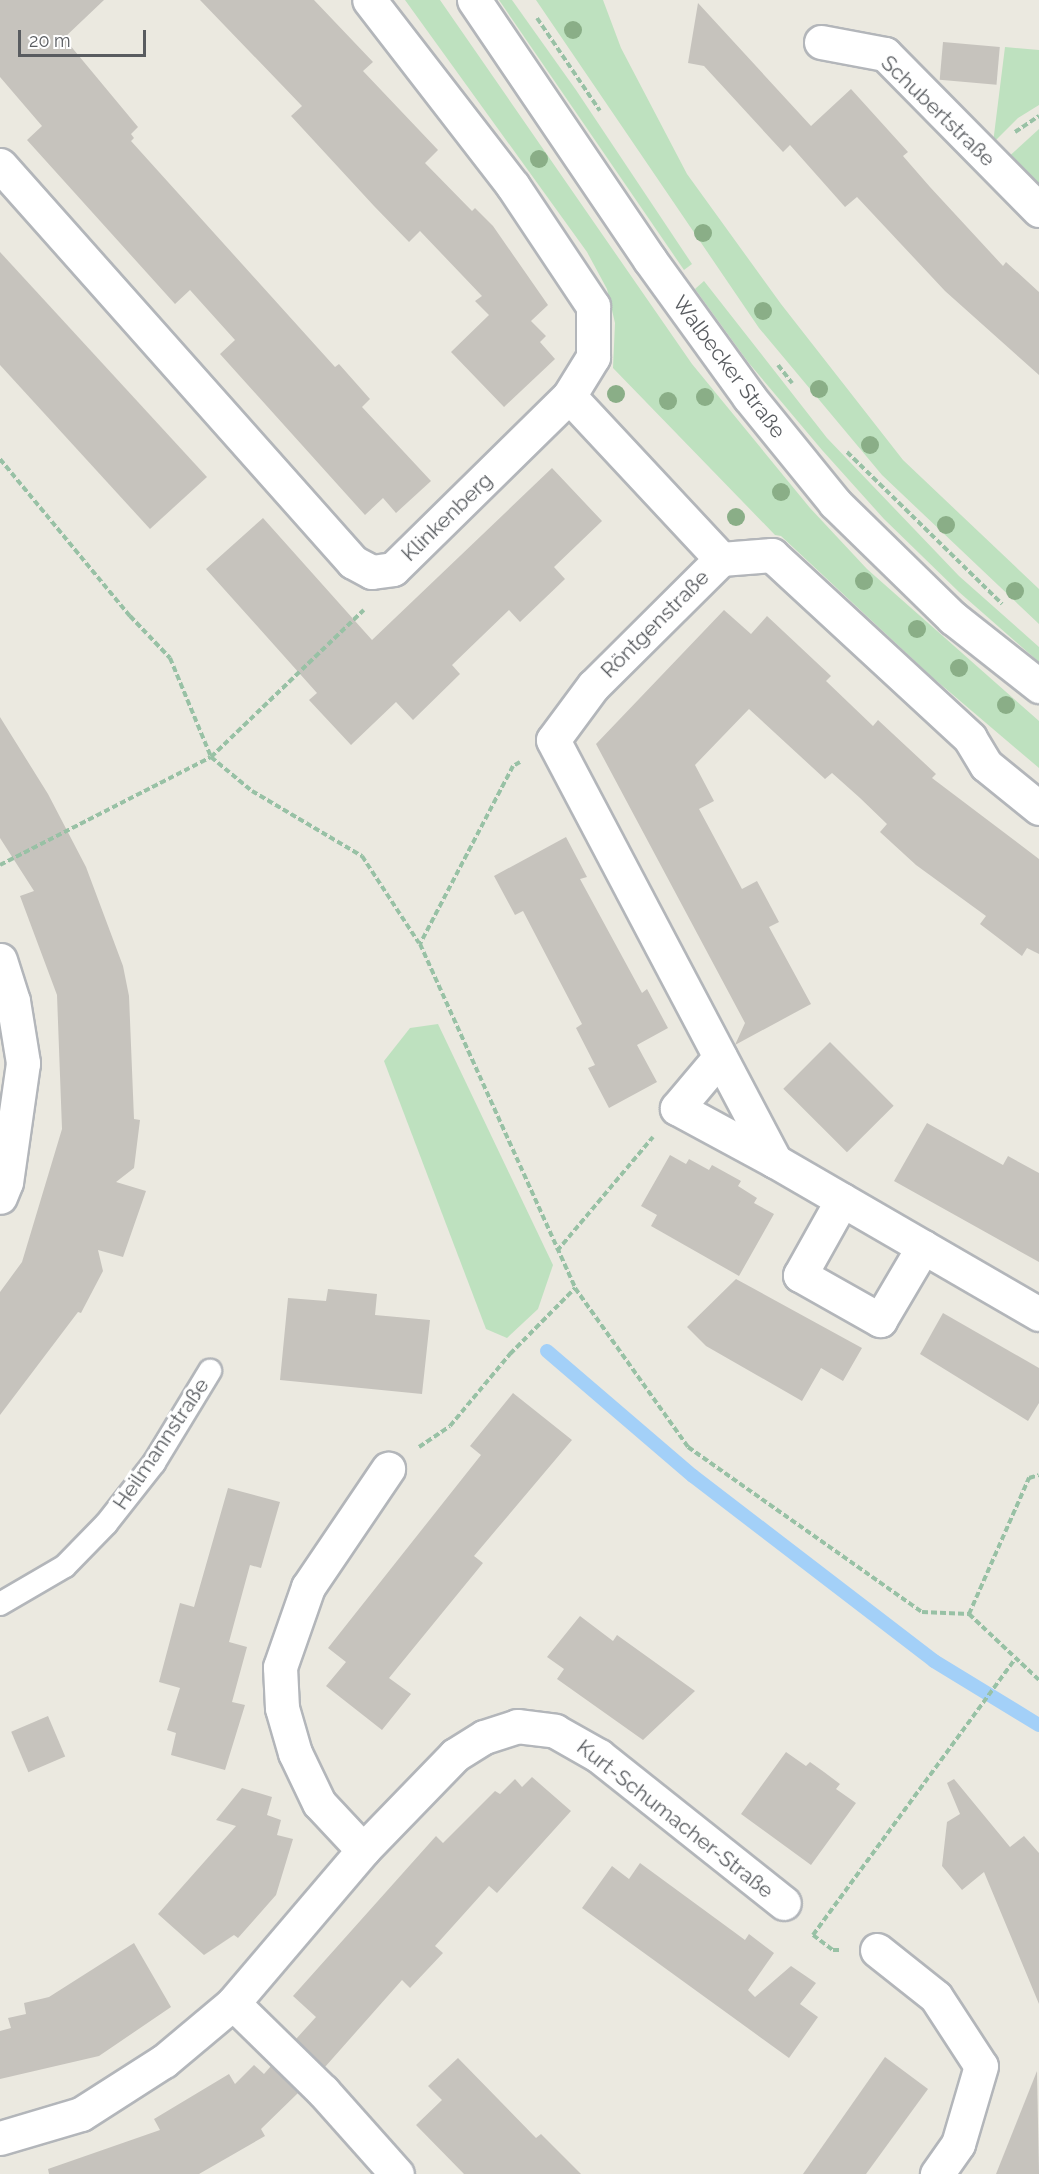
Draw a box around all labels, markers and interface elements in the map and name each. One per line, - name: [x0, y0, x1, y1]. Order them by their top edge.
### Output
- scale bar: [21, 18, 148, 56]
- text: 20 m: [29, 30, 71, 51]
- street label: Schubertstraße: [876, 50, 1000, 172]
- street label: Walbecker Straße: [667, 290, 791, 444]
- street label: Klinkenberg: [396, 467, 498, 567]
- street label: Röntgenstraße: [596, 565, 714, 683]
- street label: Heilmannstraße: [108, 1374, 214, 1514]
- street label: Kurt-Schumacher-Straße: [572, 1734, 778, 1904]

